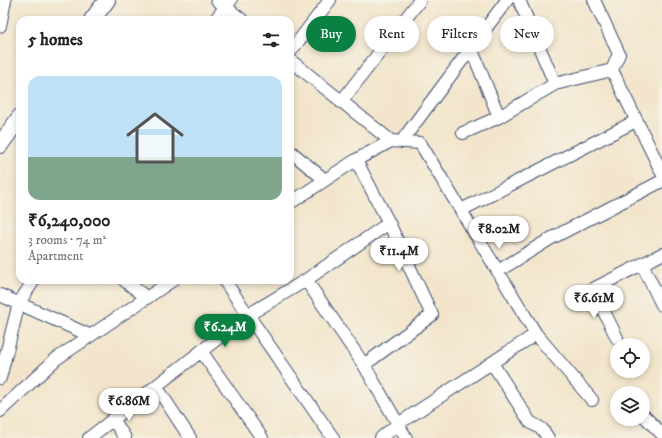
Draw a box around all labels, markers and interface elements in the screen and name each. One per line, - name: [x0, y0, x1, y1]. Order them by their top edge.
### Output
- chip: Buy: [306, 16, 356, 52]
- chip: Rent: [364, 16, 419, 52]
- chip: Filters: [427, 16, 492, 52]
- chip: New: [500, 16, 554, 52]
- text: 5 homes: [28, 29, 83, 51]
- icon: filters: [260, 29, 282, 51]
- icon: home: [119, 102, 191, 174]
- text: ₹6,240,000: [28, 210, 110, 232]
- pin: ₹8.02M: [466, 216, 532, 250]
- text: ₹8.02M: [478, 221, 520, 237]
- text: 3 rooms · 74 m²: [28, 232, 106, 248]
- pin: ₹11.4M: [366, 238, 432, 272]
- text: ₹11.4M: [379, 243, 419, 259]
- text: Apartment: [28, 248, 83, 264]
- pin: ₹6.61M: [561, 285, 627, 319]
- text: ₹6.61M: [574, 290, 614, 306]
- pin: ₹6.24M: [192, 314, 258, 348]
- text: ₹6.24M: [203, 319, 247, 335]
- map controls: [610, 338, 650, 426]
- button: locate: [610, 338, 650, 378]
- button: layers: [610, 386, 650, 426]
- pin: ₹6.86M: [96, 388, 162, 422]
- text: ₹6.86M: [108, 393, 150, 409]

